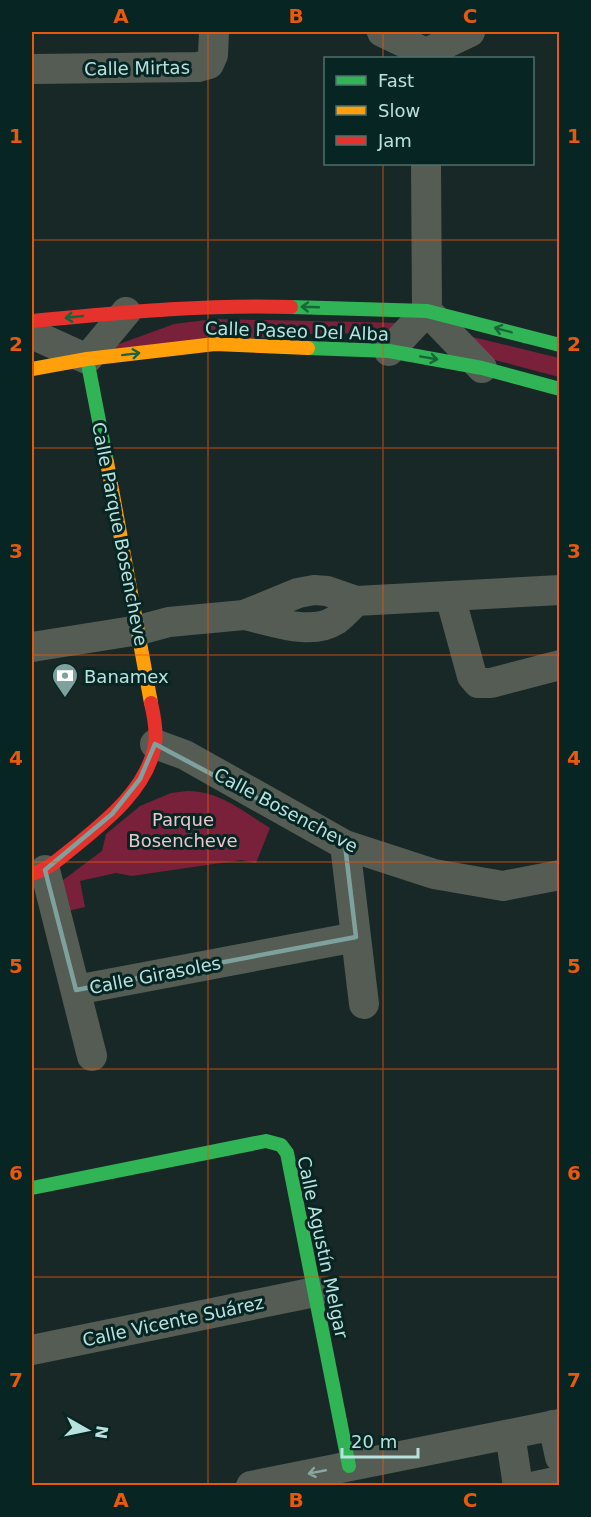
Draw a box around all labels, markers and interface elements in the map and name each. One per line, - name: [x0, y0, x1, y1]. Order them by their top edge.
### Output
- text: A: [113, 4, 129, 28]
- text: B: [288, 4, 304, 28]
- text: C: [463, 4, 477, 28]
- street label: Calle Mirtas: [84, 57, 190, 79]
- legend: [324, 57, 534, 165]
- text: Fast: [378, 70, 414, 91]
- text: Slow: [378, 100, 420, 121]
- text: 1: [9, 124, 23, 148]
- text: 1: [567, 124, 581, 148]
- text: Jam: [377, 130, 412, 151]
- one-way arrow: [301, 301, 321, 313]
- one-way arrow: [64, 312, 84, 323]
- street label: Calle Paseo Del Alba: [205, 317, 389, 345]
- one-way arrow: [494, 324, 513, 336]
- text: 2: [9, 332, 23, 356]
- text: 2: [567, 332, 581, 356]
- one-way arrow: [120, 348, 140, 359]
- one-way arrow: [419, 353, 439, 364]
- street label: Calle Parque Bosencheve: [88, 420, 152, 648]
- text: 3: [9, 539, 23, 563]
- text: 3: [567, 539, 581, 563]
- bank icon: Banamex: [50, 661, 80, 699]
- place label: Banamex: [84, 666, 169, 687]
- text: 4: [9, 746, 23, 770]
- text: 4: [567, 746, 581, 770]
- street label: Calle Bosencheve: [211, 763, 361, 857]
- park label: Parque Bosencheve: [128, 809, 238, 851]
- street label: Calle Girasoles: [87, 952, 223, 998]
- text: 5: [9, 954, 23, 978]
- text: 5: [567, 954, 581, 978]
- street label: Calle Agustín Melgar: [293, 1154, 353, 1341]
- text: 6: [9, 1161, 23, 1185]
- text: 6: [567, 1161, 581, 1185]
- street label: Calle Vicente Suárez: [80, 1292, 266, 1350]
- text: 7: [9, 1368, 23, 1392]
- text: 7: [567, 1368, 581, 1392]
- north arrow: [57, 1400, 117, 1460]
- scale bar: [342, 1421, 418, 1459]
- text: N: [91, 1424, 112, 1440]
- text: 20 m: [351, 1431, 397, 1452]
- one-way arrow: [307, 1467, 327, 1478]
- text: A: [113, 1488, 129, 1512]
- text: B: [288, 1488, 304, 1512]
- text: C: [463, 1488, 477, 1512]

